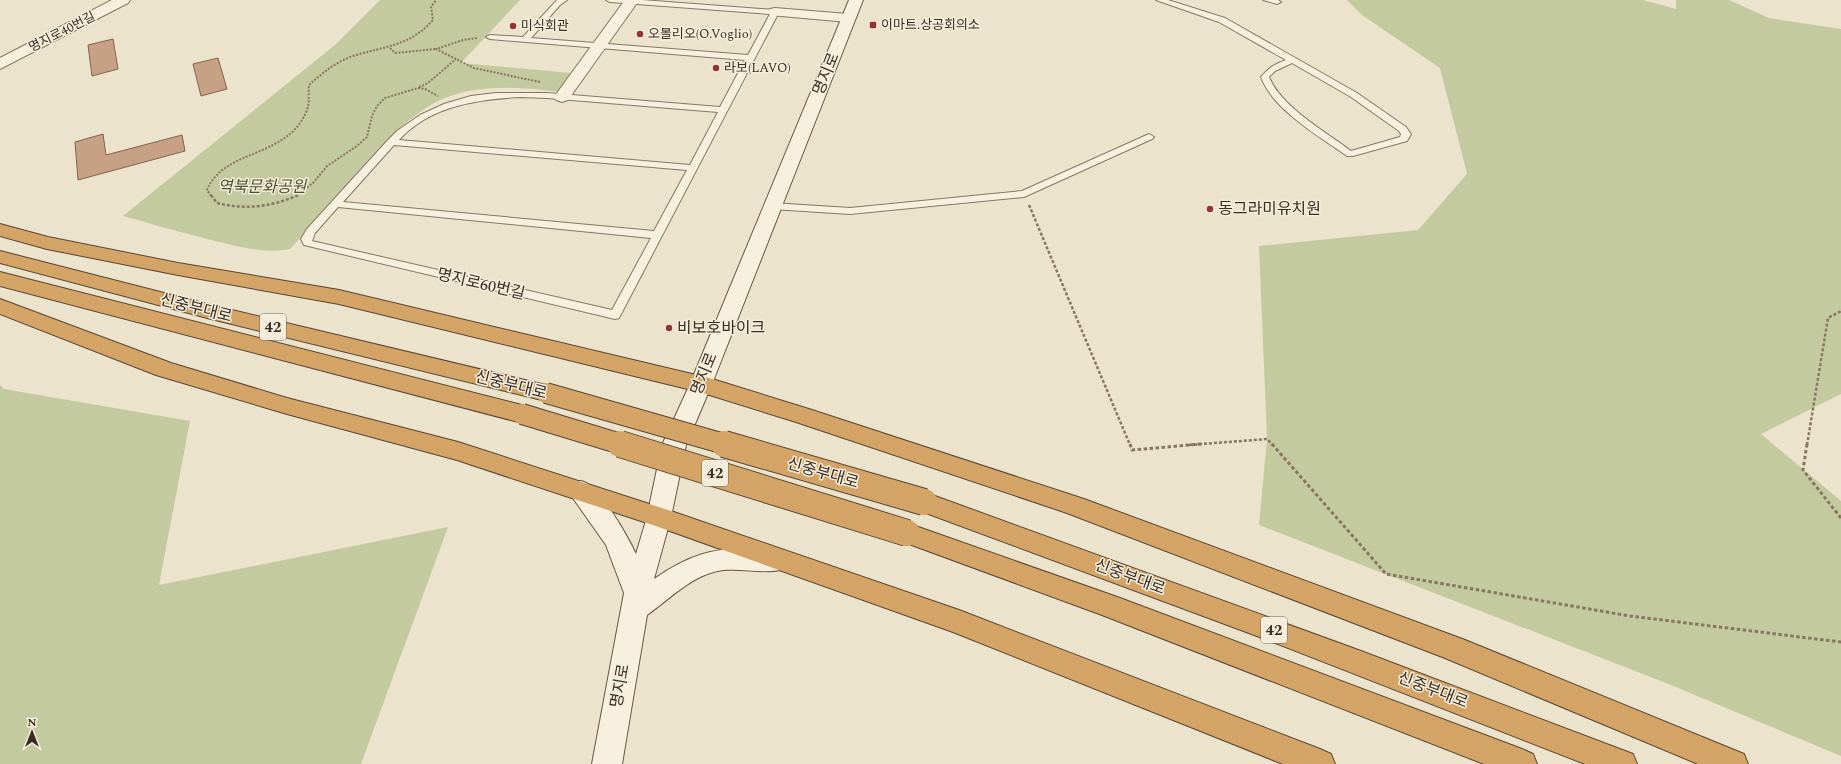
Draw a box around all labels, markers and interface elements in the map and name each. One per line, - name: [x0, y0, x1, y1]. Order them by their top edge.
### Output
- street label: 명지로40번길: [25, 7, 99, 57]
- place label: 이마트.상공회의소: [881, 15, 980, 35]
- place label: 미식회관: [521, 16, 569, 36]
- marker: 이마트.상공회의소: [868, 20, 878, 30]
- marker: 미식회관: [508, 21, 518, 31]
- place label: 오볼리오(O.Voglio): [648, 24, 752, 44]
- marker: 오볼리오(O.Voglio): [635, 29, 645, 39]
- street label: 명지로: [807, 49, 846, 99]
- place label: 라보(LAVO): [724, 58, 791, 78]
- marker: 라보(LAVO): [711, 63, 721, 73]
- park label: 역북문화공원: [218, 175, 307, 199]
- place label: 동그라미유치원: [1218, 197, 1321, 221]
- marker: 동그라미유치원: [1205, 204, 1215, 214]
- street label: 명지로60번길: [435, 262, 527, 306]
- street label: 신중부대로: [157, 287, 235, 329]
- road number: 42: [260, 314, 286, 340]
- place label: 비보호바이크: [677, 316, 765, 340]
- marker: 비보호바이크: [664, 323, 674, 333]
- street label: 명지로: [685, 349, 724, 399]
- street label: 신중부대로: [472, 364, 550, 406]
- street label: 신중부대로: [784, 451, 862, 495]
- road number: 42: [702, 460, 728, 486]
- street label: 신중부대로: [1091, 553, 1169, 601]
- road number: 42: [1261, 617, 1287, 643]
- street label: 명지로: [604, 662, 636, 710]
- street label: 신중부대로: [1394, 666, 1472, 714]
- north arrow: [12, 712, 52, 752]
- text: N: [28, 714, 37, 731]

